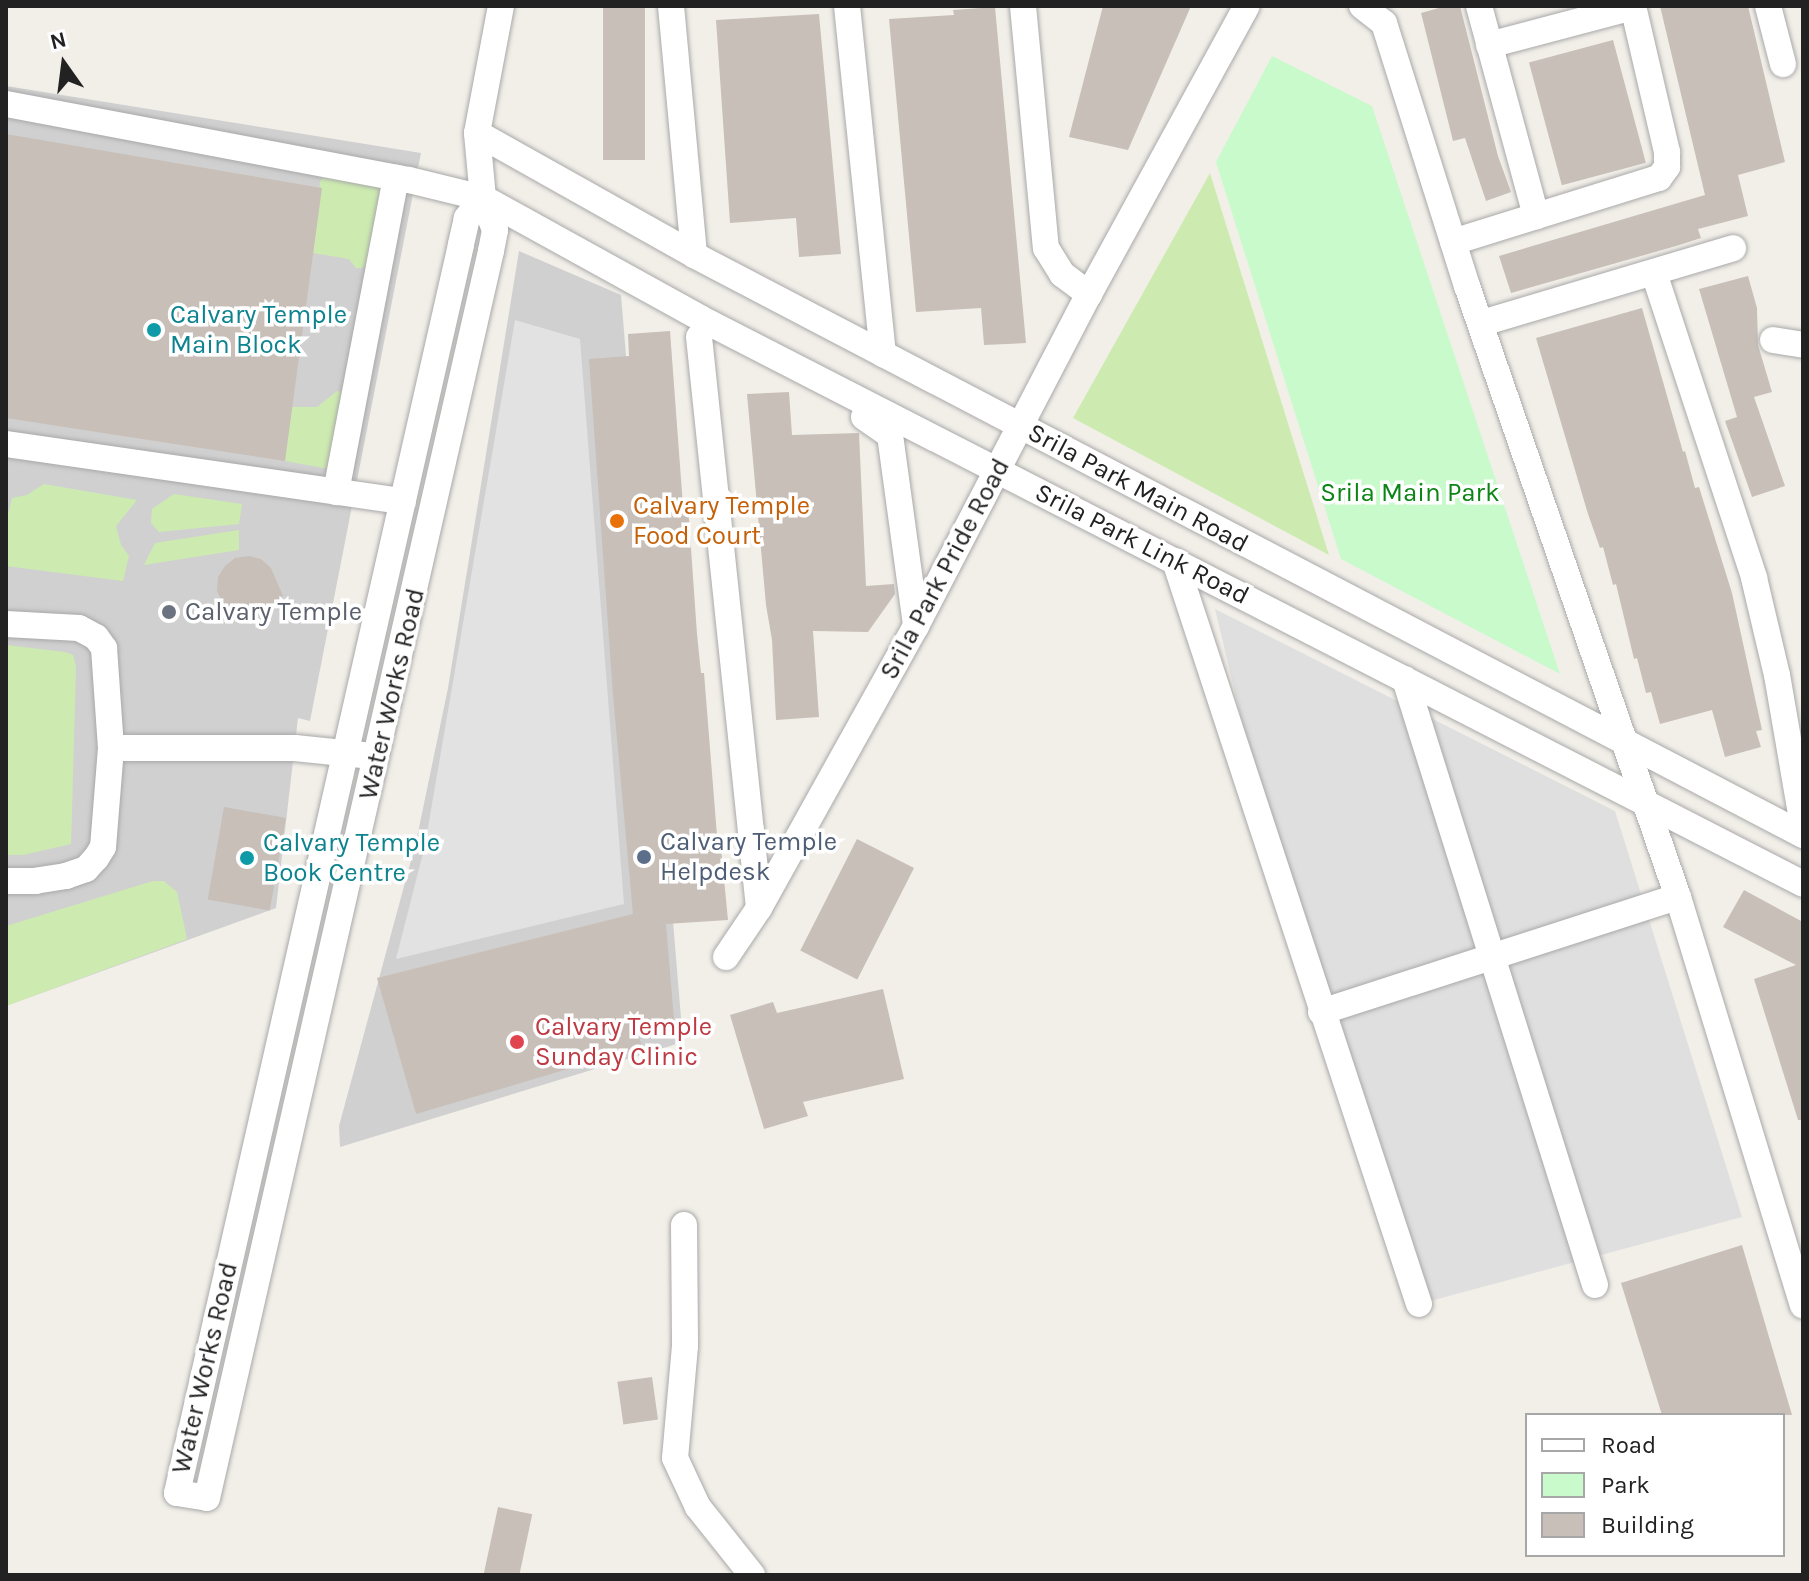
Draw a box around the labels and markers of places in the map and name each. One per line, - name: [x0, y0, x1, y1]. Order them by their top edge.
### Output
- place label: Calvary Temple Main Block: [170, 299, 347, 360]
- marker: Calvary Temple Main Block: [145, 321, 163, 339]
- place label: Calvary Temple Food Court: [633, 490, 810, 552]
- marker: Calvary Temple Food Court: [608, 512, 626, 530]
- place label: Calvary Temple: [185, 596, 362, 628]
- marker: Calvary Temple: [160, 603, 178, 621]
- place label: Calvary Temple Helpdesk: [660, 826, 837, 888]
- place label: Calvary Temple Book Centre: [263, 827, 440, 888]
- marker: Calvary Temple Helpdesk: [635, 848, 653, 866]
- marker: Calvary Temple Book Centre: [238, 849, 256, 867]
- place label: Calvary Temple Sunday Clinic: [535, 1011, 712, 1072]
- marker: Calvary Temple Sunday Clinic: [506, 1031, 528, 1053]

